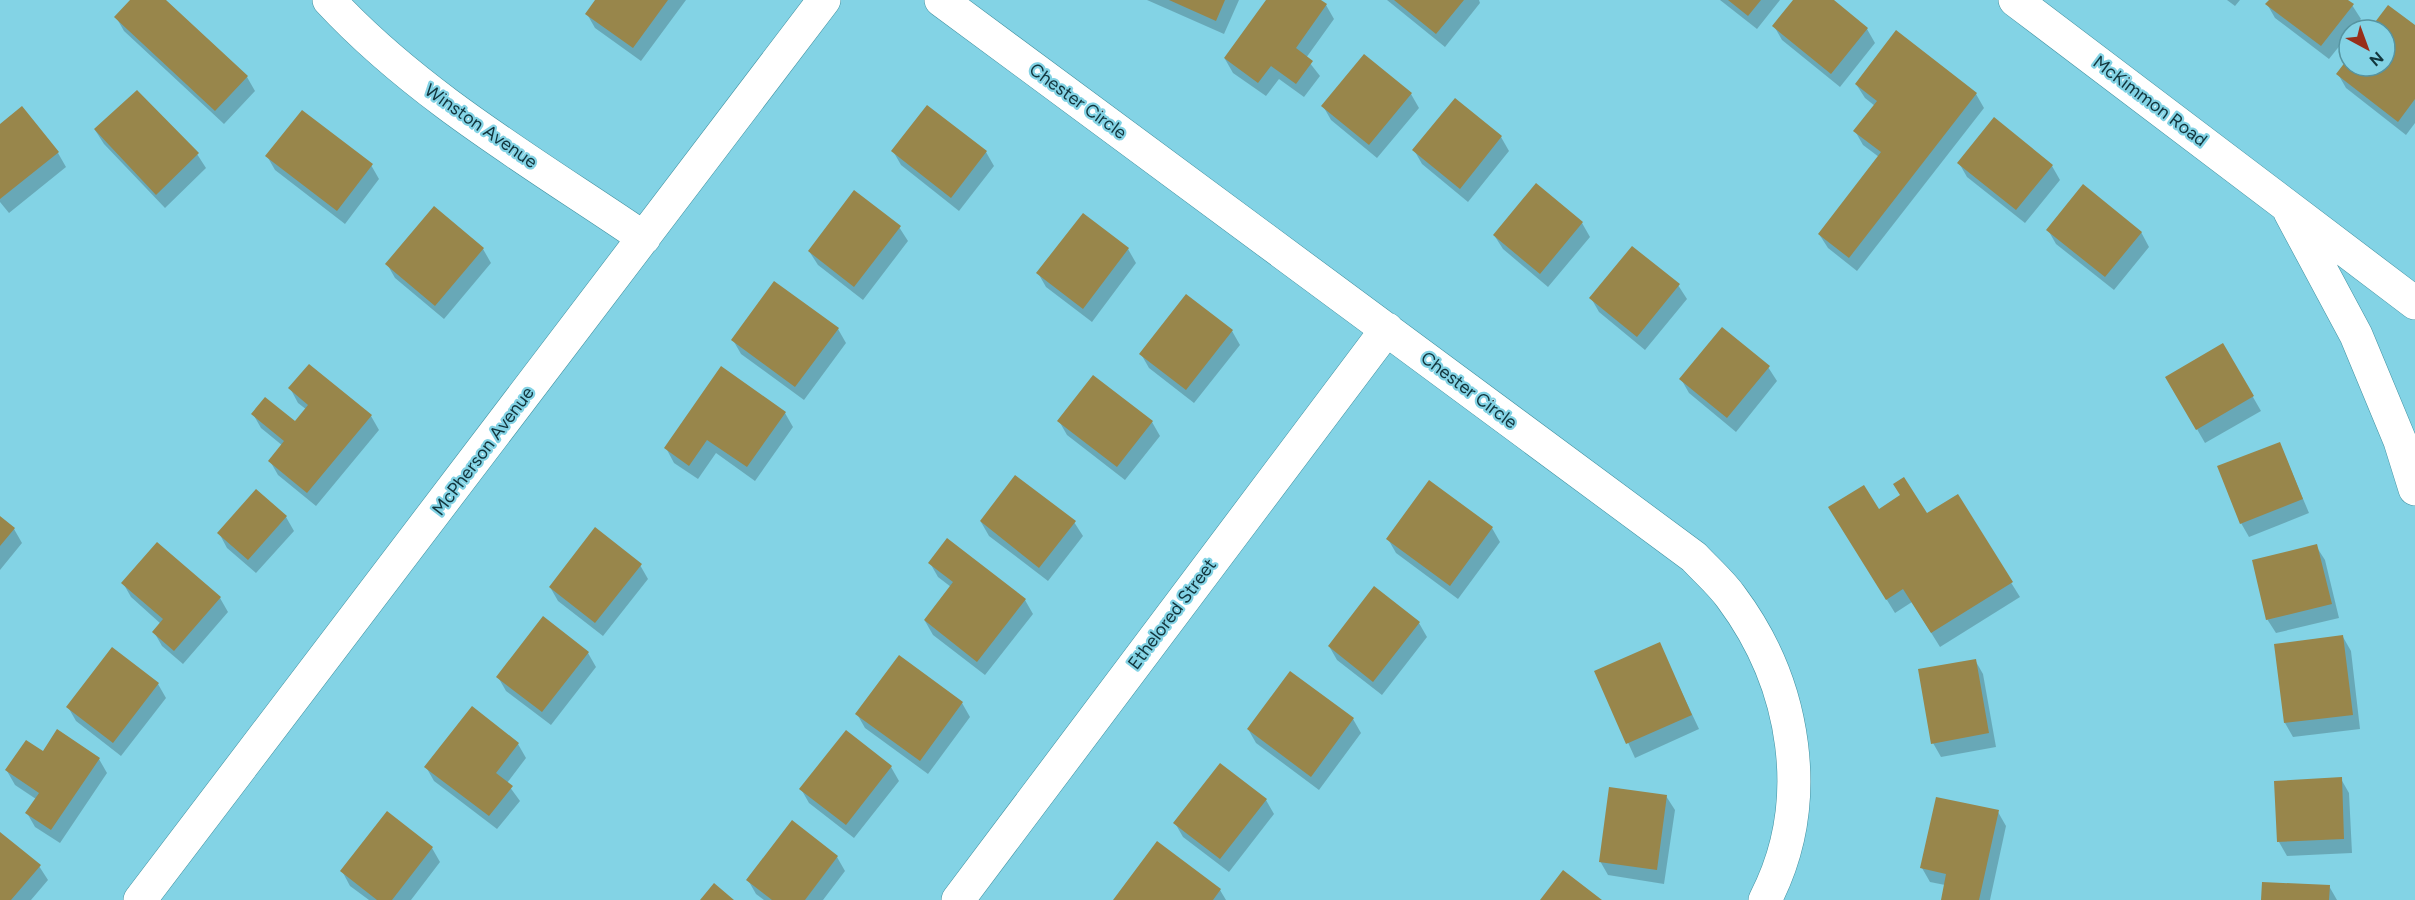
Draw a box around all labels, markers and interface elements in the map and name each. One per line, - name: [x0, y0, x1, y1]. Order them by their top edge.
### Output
- north arrow: [2337, 18, 2397, 78]
- text: N: [2366, 48, 2387, 70]
- street label: McKimmon Road: [2089, 51, 2211, 151]
- street label: Chester Circle: [1025, 58, 1131, 144]
- street label: Winston Avenue: [420, 79, 542, 173]
- street label: Chester Circle: [1416, 347, 1522, 434]
- street label: McPherson Avenue: [427, 382, 539, 520]
- street label: Ethelored Street: [1123, 554, 1221, 674]

